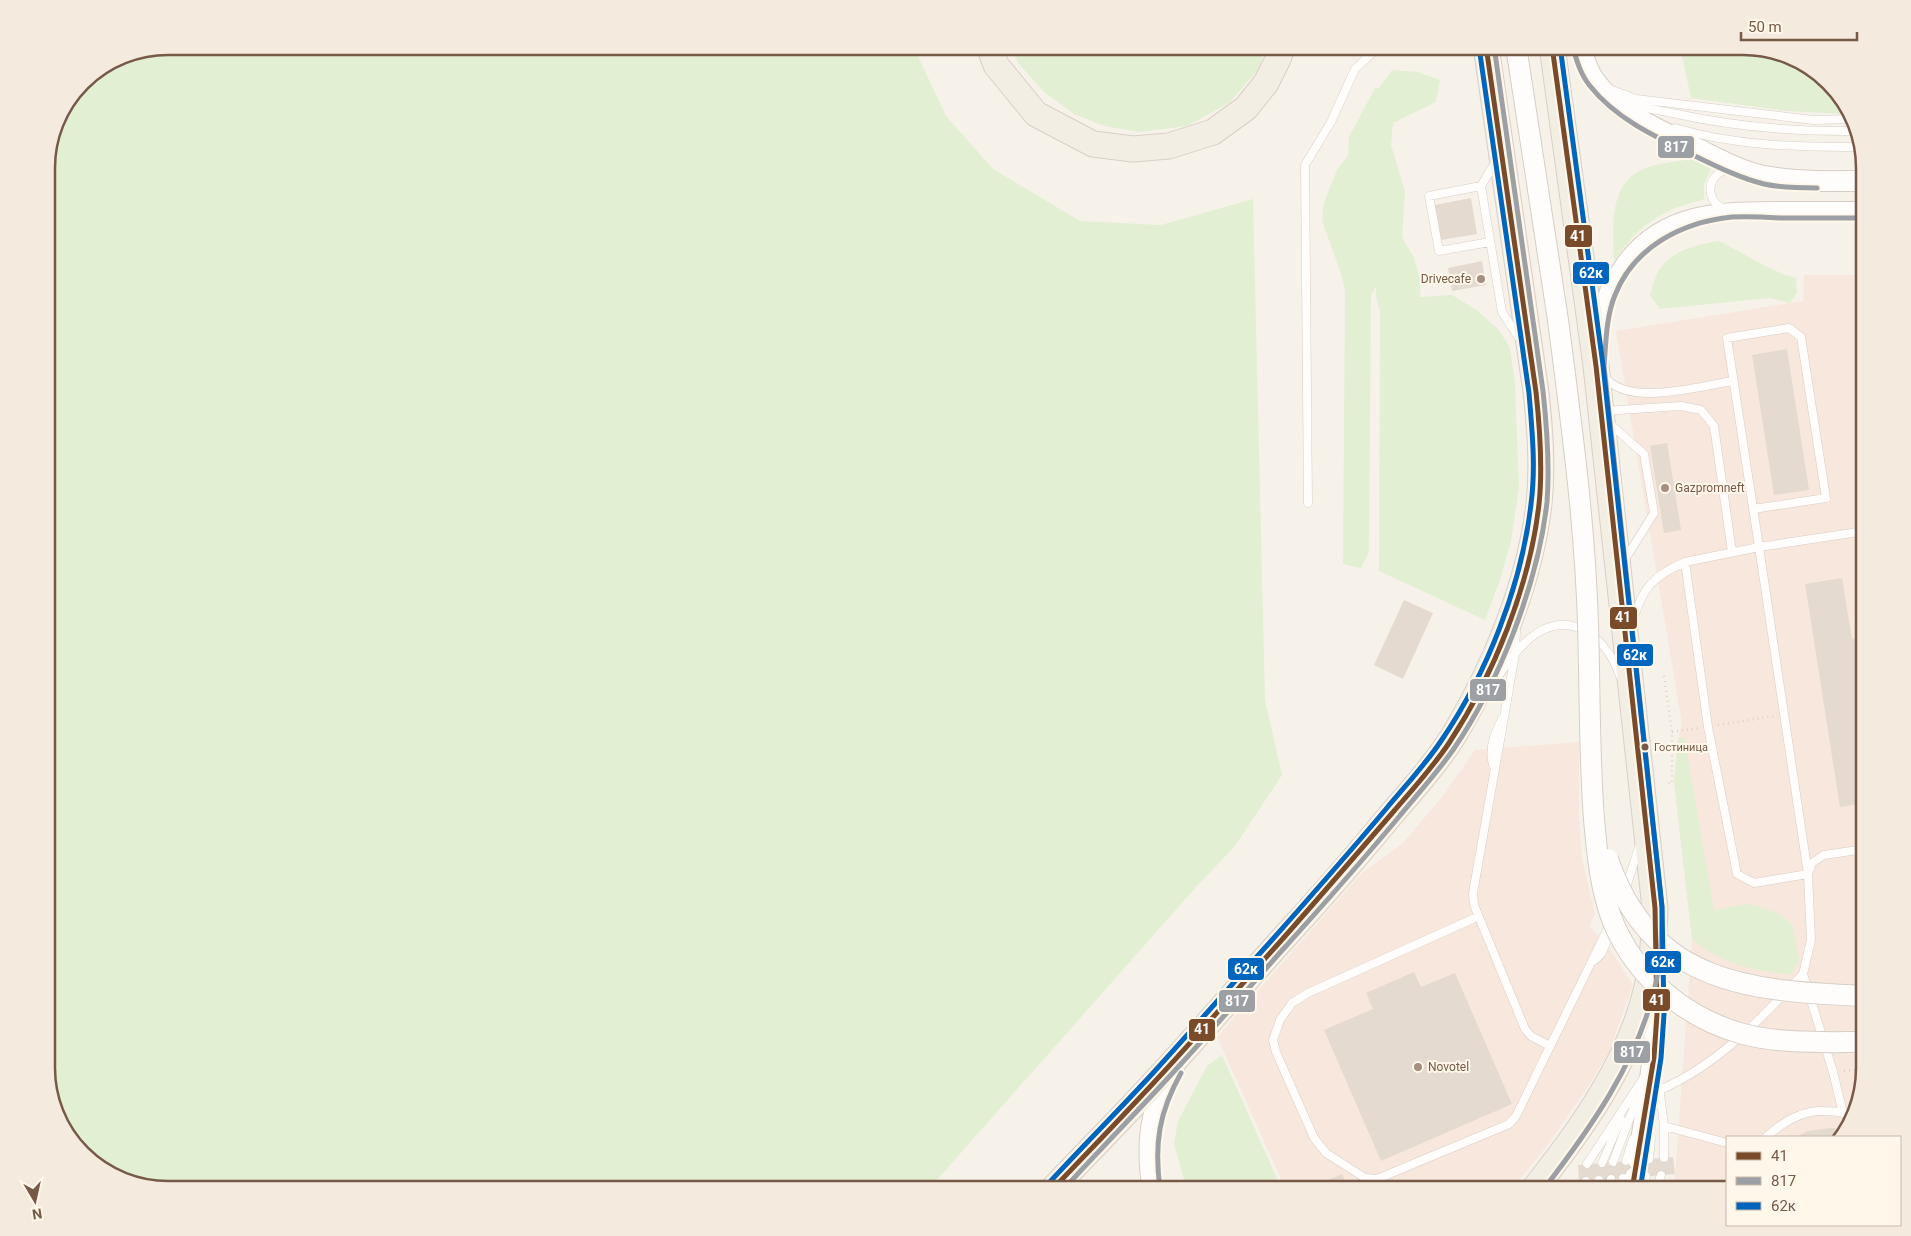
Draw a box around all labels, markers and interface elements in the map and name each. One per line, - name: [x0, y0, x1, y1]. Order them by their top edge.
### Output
- scale bar: [1741, 10, 1857, 42]
- text: 50 m: [1748, 18, 1782, 36]
- line badge: 817: [1657, 135, 1695, 159]
- text: 817: [1664, 139, 1688, 155]
- line badge: 41: [1564, 224, 1593, 248]
- text: 41: [1570, 228, 1586, 244]
- line badge: 62к: [1572, 261, 1610, 285]
- text: 62к: [1579, 265, 1603, 281]
- place label: Drivecafe: [1421, 272, 1471, 286]
- marker: Drivecafe: [1475, 273, 1487, 285]
- place label: Gazpromneft: [1675, 481, 1745, 495]
- marker: Gazpromneft: [1659, 482, 1671, 494]
- line badge: 41: [1609, 606, 1638, 630]
- text: 41: [1615, 609, 1631, 625]
- line badge: 62к: [1616, 643, 1654, 667]
- text: 62к: [1623, 647, 1647, 663]
- line badge: 817: [1469, 678, 1507, 702]
- text: 817: [1476, 682, 1500, 698]
- place label: Гостиница: [1654, 741, 1708, 754]
- marker: Гостиница: [1640, 742, 1650, 752]
- line badge: 62к: [1644, 950, 1682, 974]
- text: 62к: [1651, 954, 1675, 970]
- line badge: 62к: [1227, 957, 1265, 981]
- text: 62к: [1234, 961, 1258, 977]
- line badge: 41: [1642, 988, 1671, 1012]
- line badge: 817: [1218, 989, 1256, 1013]
- text: 41: [1649, 992, 1665, 1008]
- text: 817: [1225, 993, 1249, 1009]
- line badge: 41: [1188, 1018, 1216, 1042]
- text: 41: [1194, 1021, 1210, 1037]
- line badge: 817: [1613, 1040, 1651, 1064]
- text: 817: [1620, 1044, 1644, 1060]
- place label: Novotel: [1428, 1060, 1469, 1074]
- marker: Novotel: [1412, 1061, 1424, 1073]
- legend: [1726, 1136, 1901, 1226]
- text: 41: [1771, 1147, 1788, 1165]
- text: 817: [1771, 1172, 1796, 1190]
- north arrow: [10, 1176, 60, 1226]
- text: 62к: [1771, 1197, 1796, 1215]
- text: N: [31, 1205, 43, 1223]

